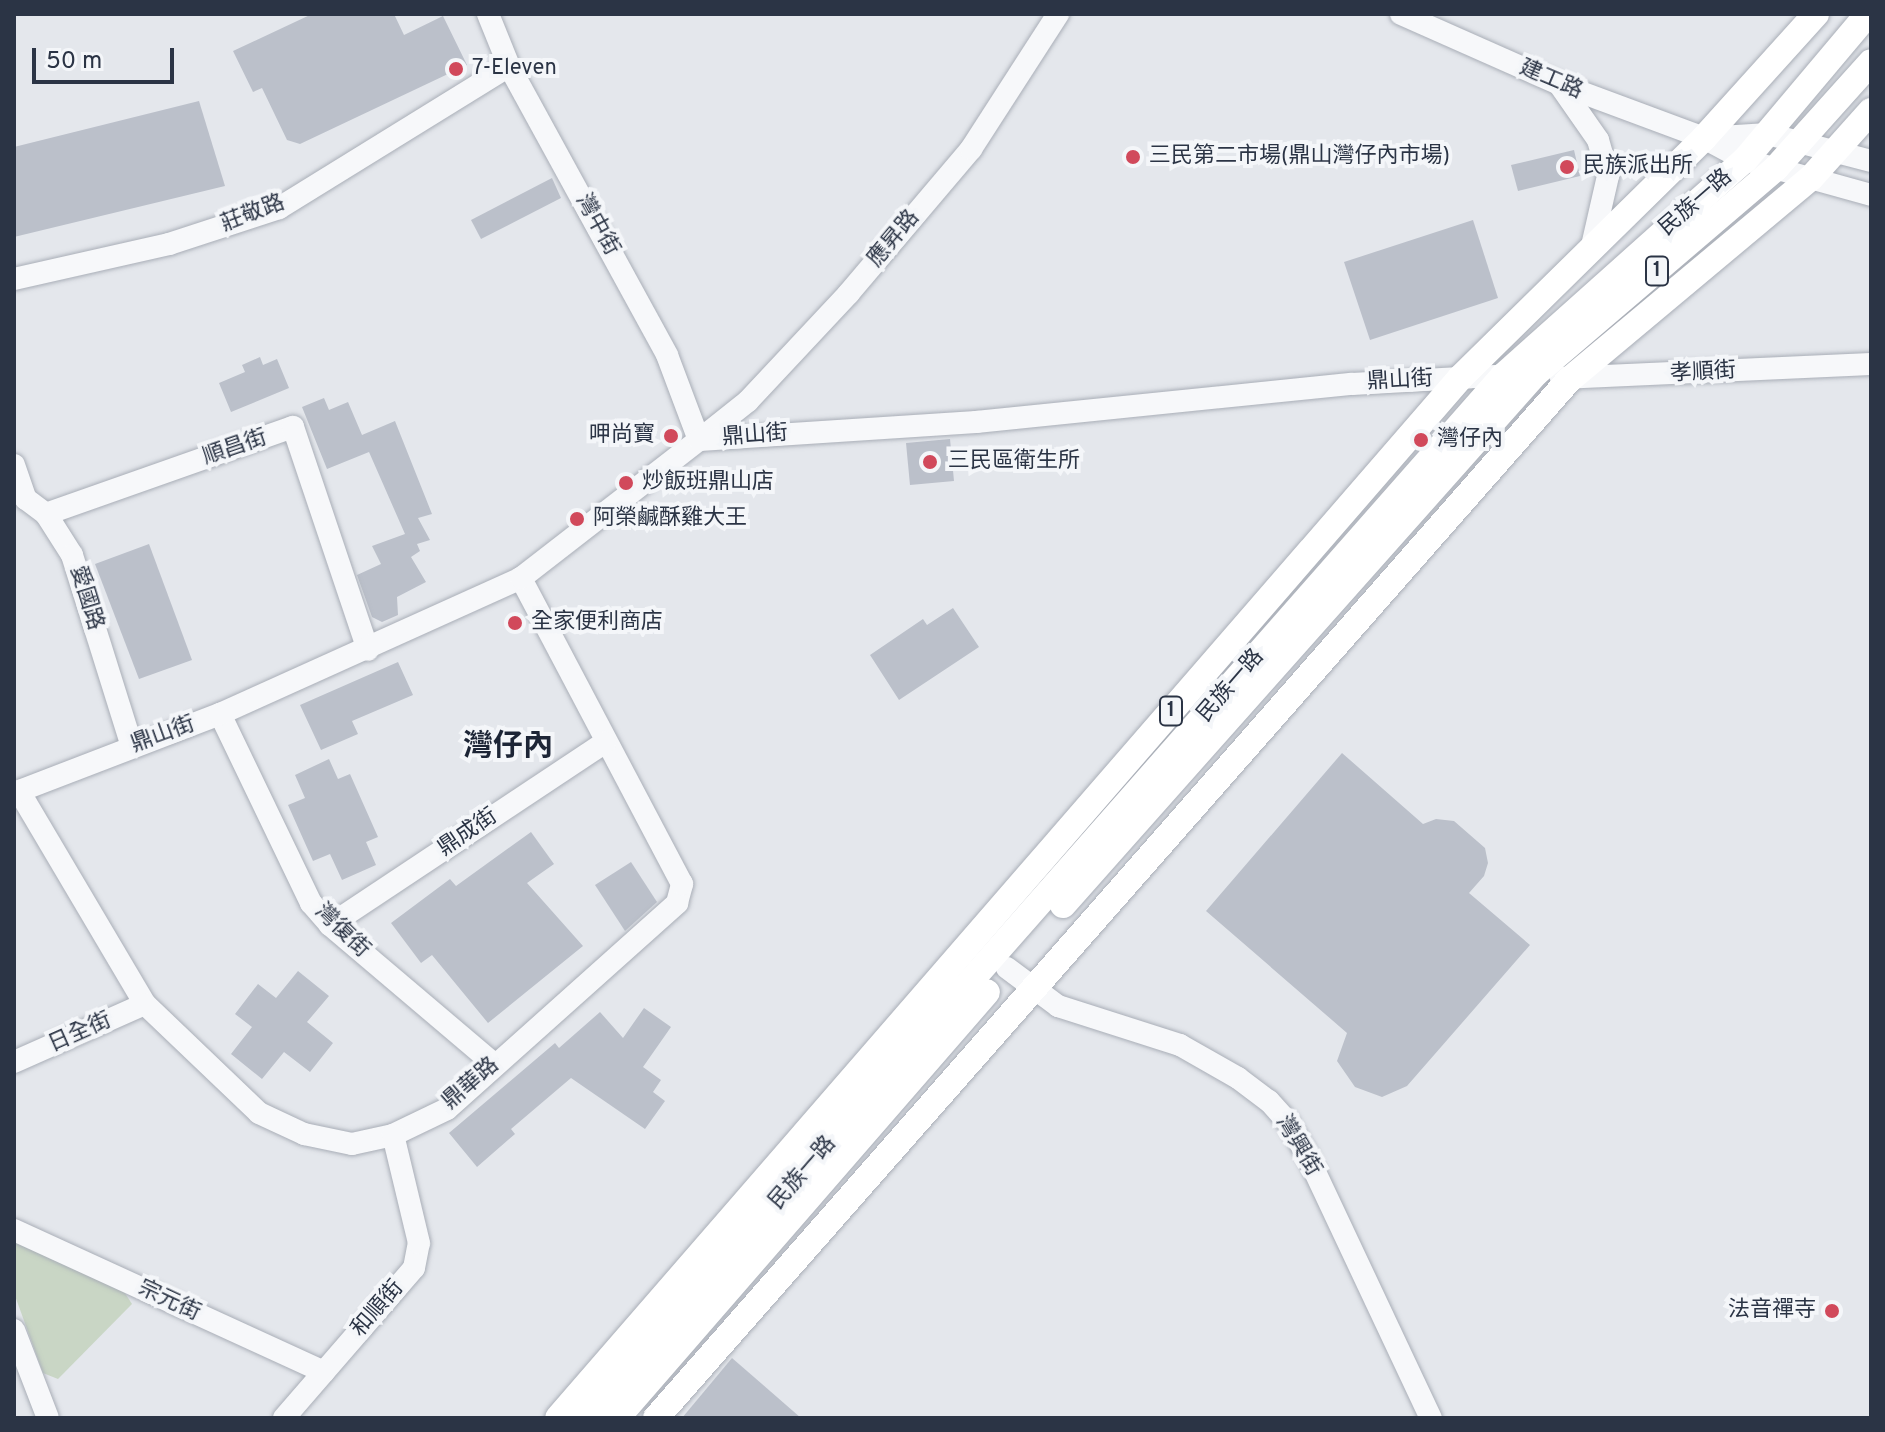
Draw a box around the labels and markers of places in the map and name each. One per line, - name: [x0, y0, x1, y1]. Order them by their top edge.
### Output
- place label: 7-Eleven: [472, 56, 557, 82]
- marker: 7-Eleven: [447, 60, 465, 78]
- place label: 三民第二市場(鼎山灣仔內市場): [1149, 144, 1450, 170]
- marker: 三民第二市場(鼎山灣仔內市場): [1124, 148, 1142, 166]
- place label: 民族派出所: [1583, 154, 1693, 180]
- marker: 民族派出所: [1558, 158, 1576, 176]
- place label: 呷尚寶: [589, 423, 655, 449]
- marker: 呷尚寶: [662, 427, 680, 445]
- place label: 灣仔內: [1437, 427, 1503, 453]
- marker: 灣仔內: [1412, 431, 1430, 449]
- place label: 三民區衛生所: [948, 449, 1080, 475]
- marker: 三民區衛生所: [919, 451, 941, 473]
- place label: 炒飯班鼎山店: [642, 470, 774, 496]
- marker: 炒飯班鼎山店: [617, 474, 635, 492]
- place label: 阿榮鹹酥雞大王: [593, 506, 747, 532]
- marker: 阿榮鹹酥雞大王: [568, 510, 586, 528]
- place label: 全家便利商店: [531, 610, 663, 636]
- marker: 全家便利商店: [506, 614, 524, 632]
- place label: 法音禪寺: [1728, 1298, 1816, 1324]
- marker: 法音禪寺: [1823, 1302, 1841, 1320]

